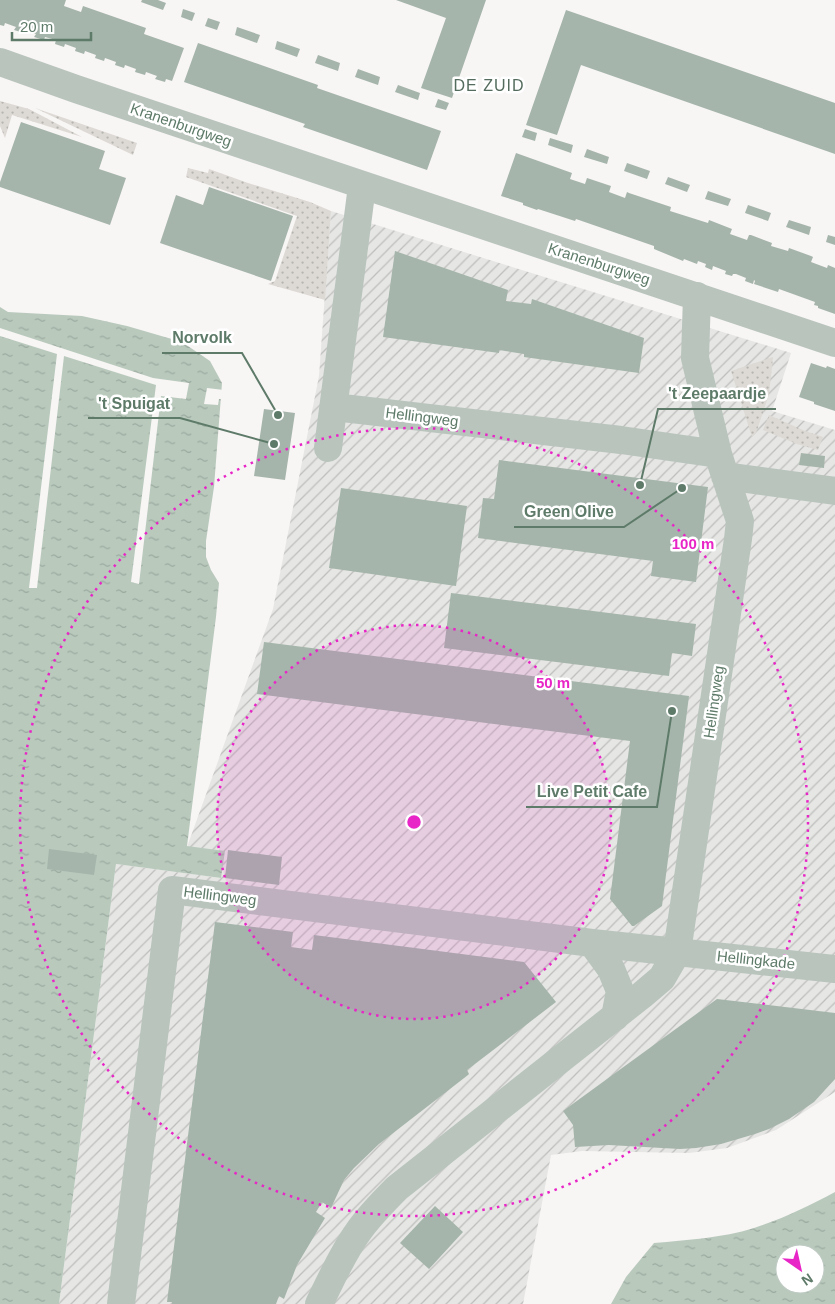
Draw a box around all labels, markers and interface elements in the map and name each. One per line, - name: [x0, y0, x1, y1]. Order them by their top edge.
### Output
- scale bar: [12, 10, 91, 42]
- text: 20 m: [20, 18, 53, 35]
- district label: DE ZUID: [454, 77, 525, 94]
- street label: Kranenburgweg: [128, 99, 234, 150]
- street label: Kranenburgweg: [546, 239, 652, 288]
- callout: Norvolk: [162, 322, 242, 353]
- text: Norvolk: [172, 329, 232, 346]
- callout: 't Zeepaardje: [658, 378, 776, 409]
- text: 't Zeepaardje: [668, 385, 766, 402]
- callout: 't Spuigat: [88, 387, 180, 418]
- text: 't Spuigat: [98, 395, 171, 412]
- street label: Hellingweg: [385, 404, 460, 429]
- callout: Green Olive: [514, 496, 624, 527]
- text: Green Olive: [524, 503, 614, 520]
- text: 100 m: [672, 535, 714, 552]
- street label: Hellingweg: [700, 664, 727, 739]
- text: 50 m: [536, 674, 570, 691]
- callout: Live Petit Cafe: [526, 776, 657, 807]
- text: Live Petit Cafe: [537, 783, 647, 800]
- centre of rings: [405, 813, 423, 831]
- street label: Hellingweg: [183, 883, 258, 908]
- street label: Hellingkade: [716, 947, 796, 972]
- north arrow: [775, 1244, 825, 1294]
- text: N: [799, 1270, 816, 1289]

